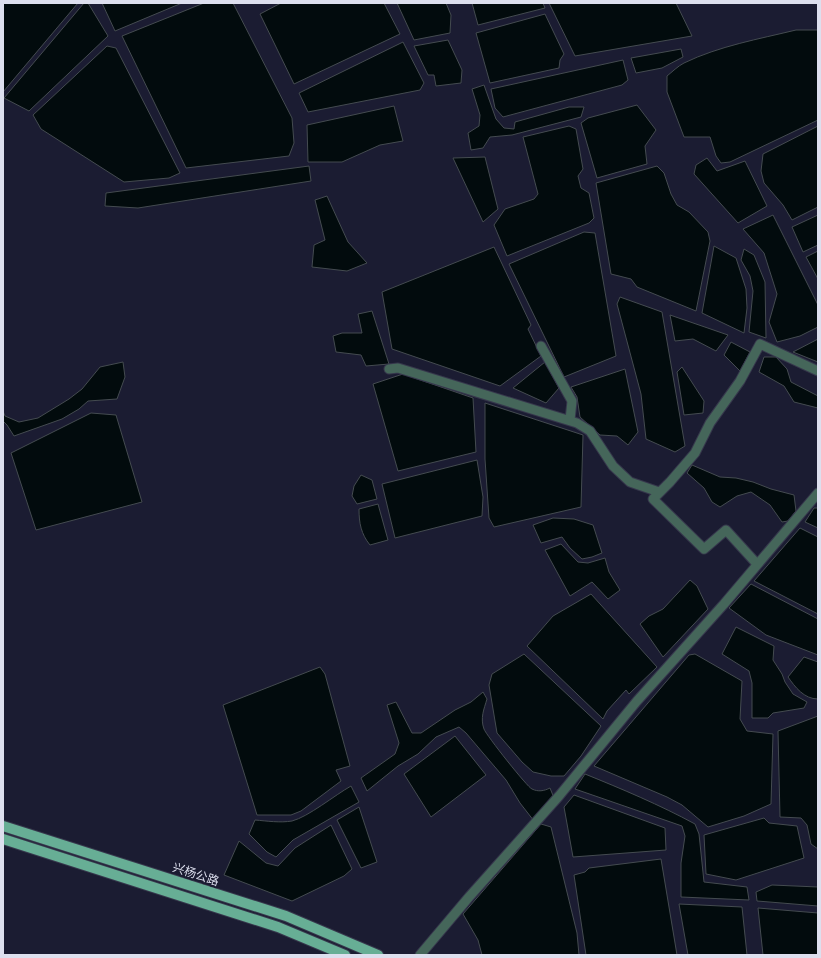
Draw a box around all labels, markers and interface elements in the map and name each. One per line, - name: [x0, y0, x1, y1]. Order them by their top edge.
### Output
- street label: 兴杨公路: [171, 858, 221, 890]

